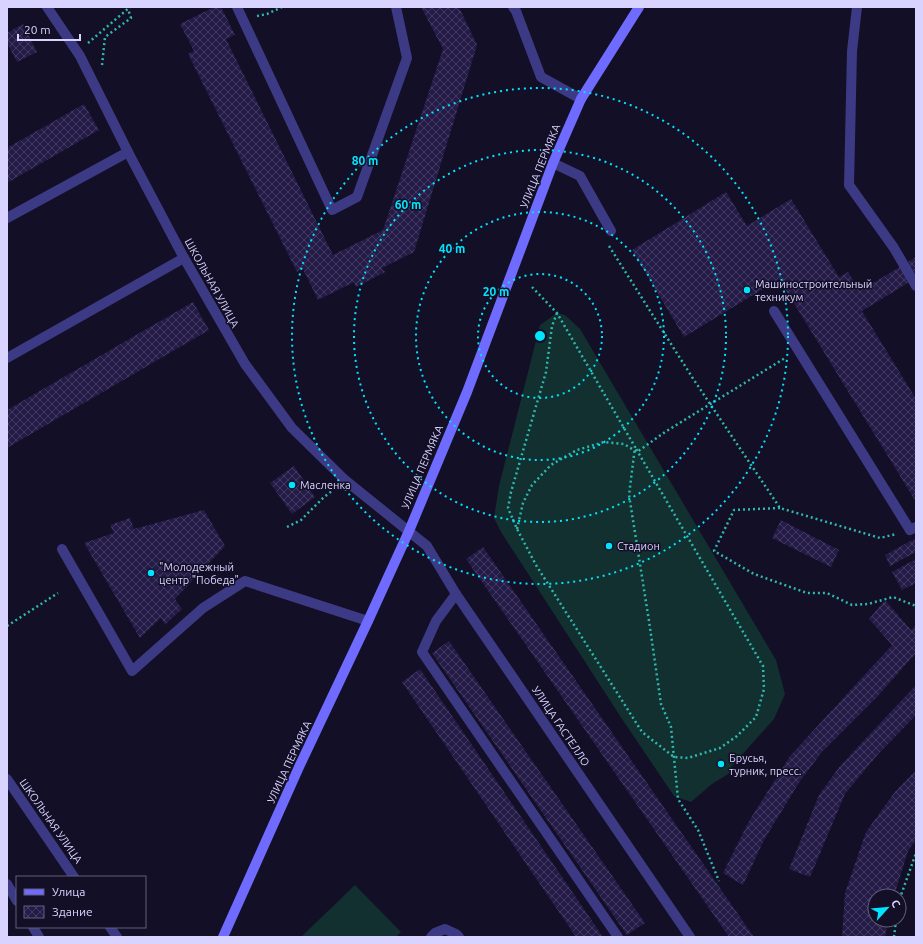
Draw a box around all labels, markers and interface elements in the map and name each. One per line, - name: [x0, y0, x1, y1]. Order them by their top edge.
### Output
- scale bar: [18, 16, 80, 42]
- text: 20 m: [24, 23, 51, 36]
- street label: УЛИЦА ПЕРМЯКА: [518, 121, 563, 210]
- text: 80 m: [352, 154, 378, 167]
- text: 60 m: [395, 198, 421, 211]
- street label: ШКОЛЬНАЯ УЛИЦА: [182, 236, 242, 331]
- text: 40 m: [439, 242, 465, 255]
- place label: Машиностроительный техникум: [755, 278, 872, 303]
- text: 20 m: [483, 285, 509, 298]
- marker: Машиностроительный техникум: [742, 285, 752, 295]
- centre of rings: [533, 329, 547, 343]
- street label: УЛИЦА ПЕРМЯКА: [399, 423, 445, 511]
- place label: Масленка: [300, 479, 351, 491]
- marker: Масленка: [287, 480, 297, 490]
- place label: Стадион: [617, 540, 660, 552]
- marker: Стадион: [604, 541, 614, 551]
- place label: "Молодежный центр "Победа": [159, 561, 239, 586]
- marker: "Молодежный центр "Победа": [146, 568, 156, 578]
- street label: УЛИЦА ГАСТЕЛЛО: [530, 684, 592, 768]
- street label: УЛИЦА ПЕРМЯКА: [265, 718, 314, 805]
- place label: Брусья, турник, пресс.: [729, 752, 802, 777]
- marker: Брусья, турник, пресс.: [716, 759, 726, 769]
- street label: ШКОЛЬНАЯ УЛИЦА: [17, 776, 85, 866]
- legend: [16, 876, 146, 928]
- text: Улица: [52, 885, 85, 898]
- north arrow: [867, 888, 907, 928]
- text: С: [889, 898, 903, 909]
- text: Здание: [52, 905, 93, 918]

